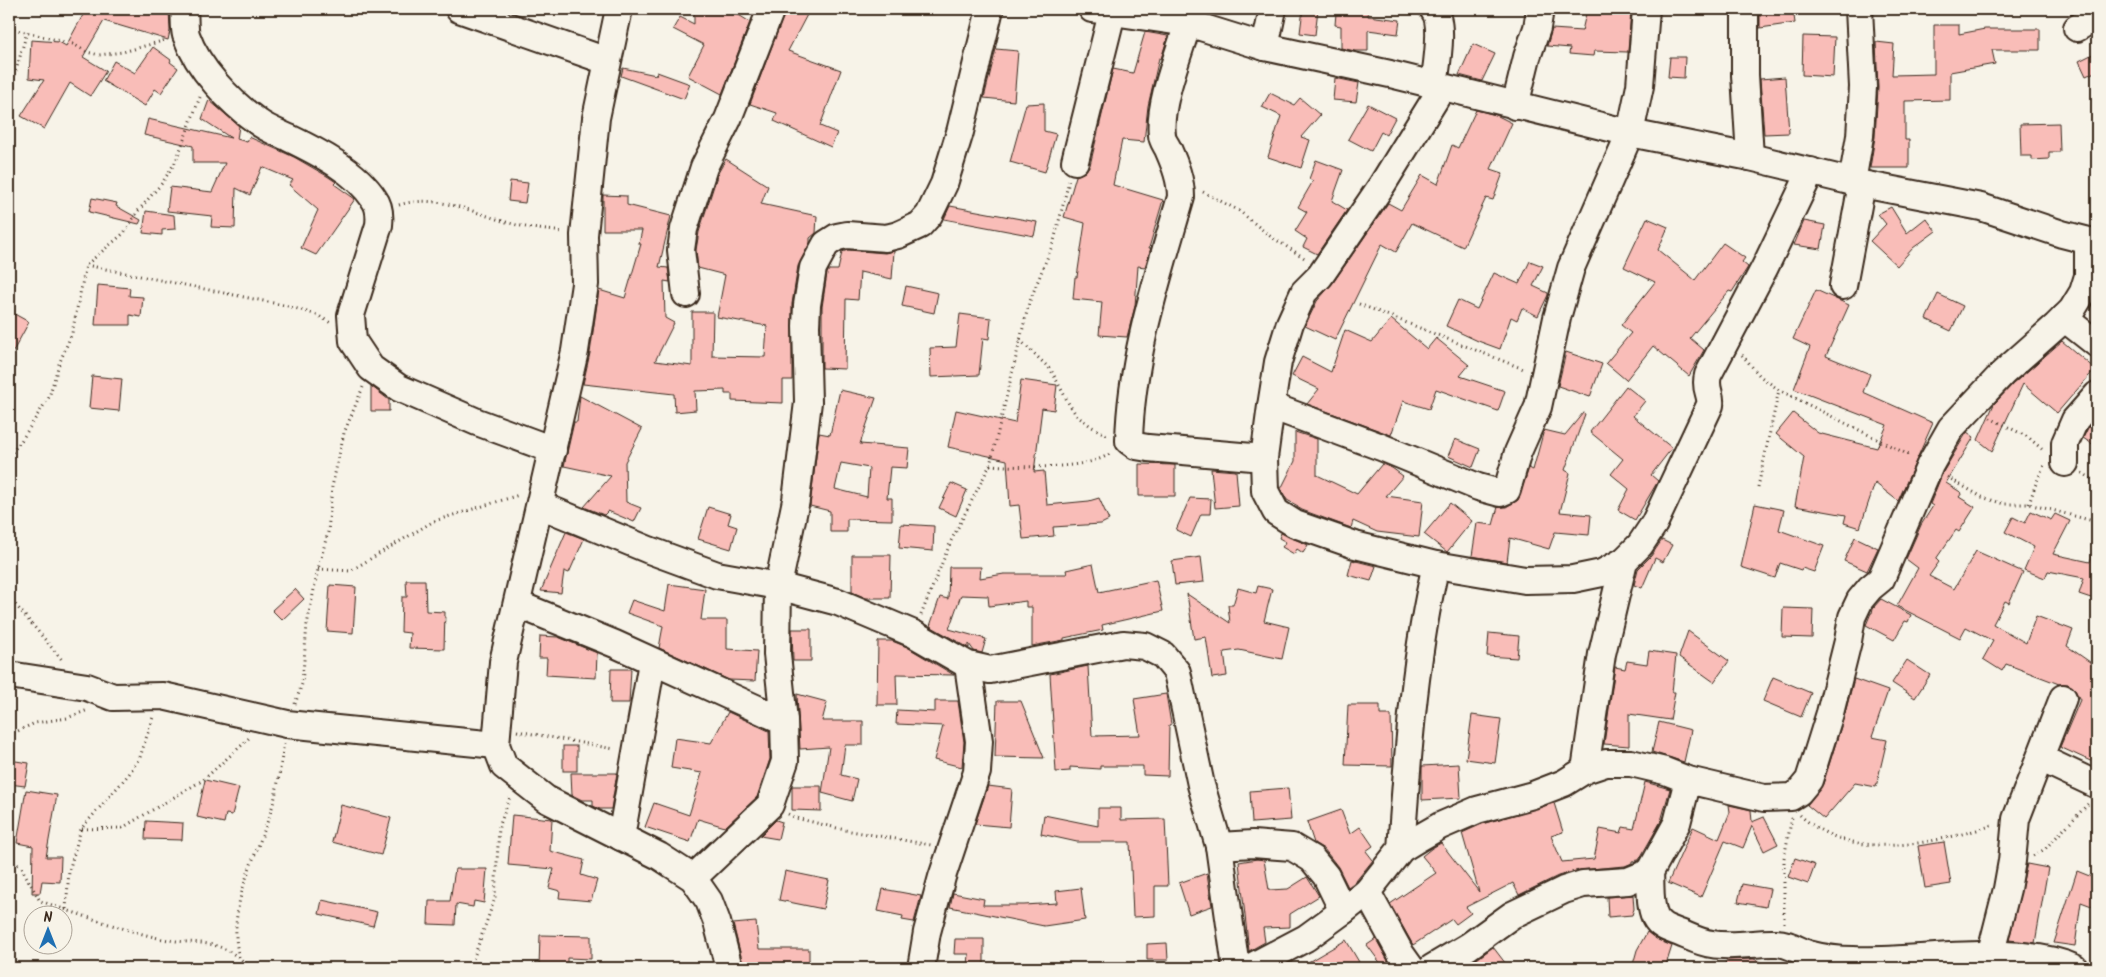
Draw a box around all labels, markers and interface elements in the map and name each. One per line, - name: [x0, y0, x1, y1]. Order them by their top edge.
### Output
- north arrow: [22, 904, 72, 954]
- text: N: [44, 907, 53, 929]

